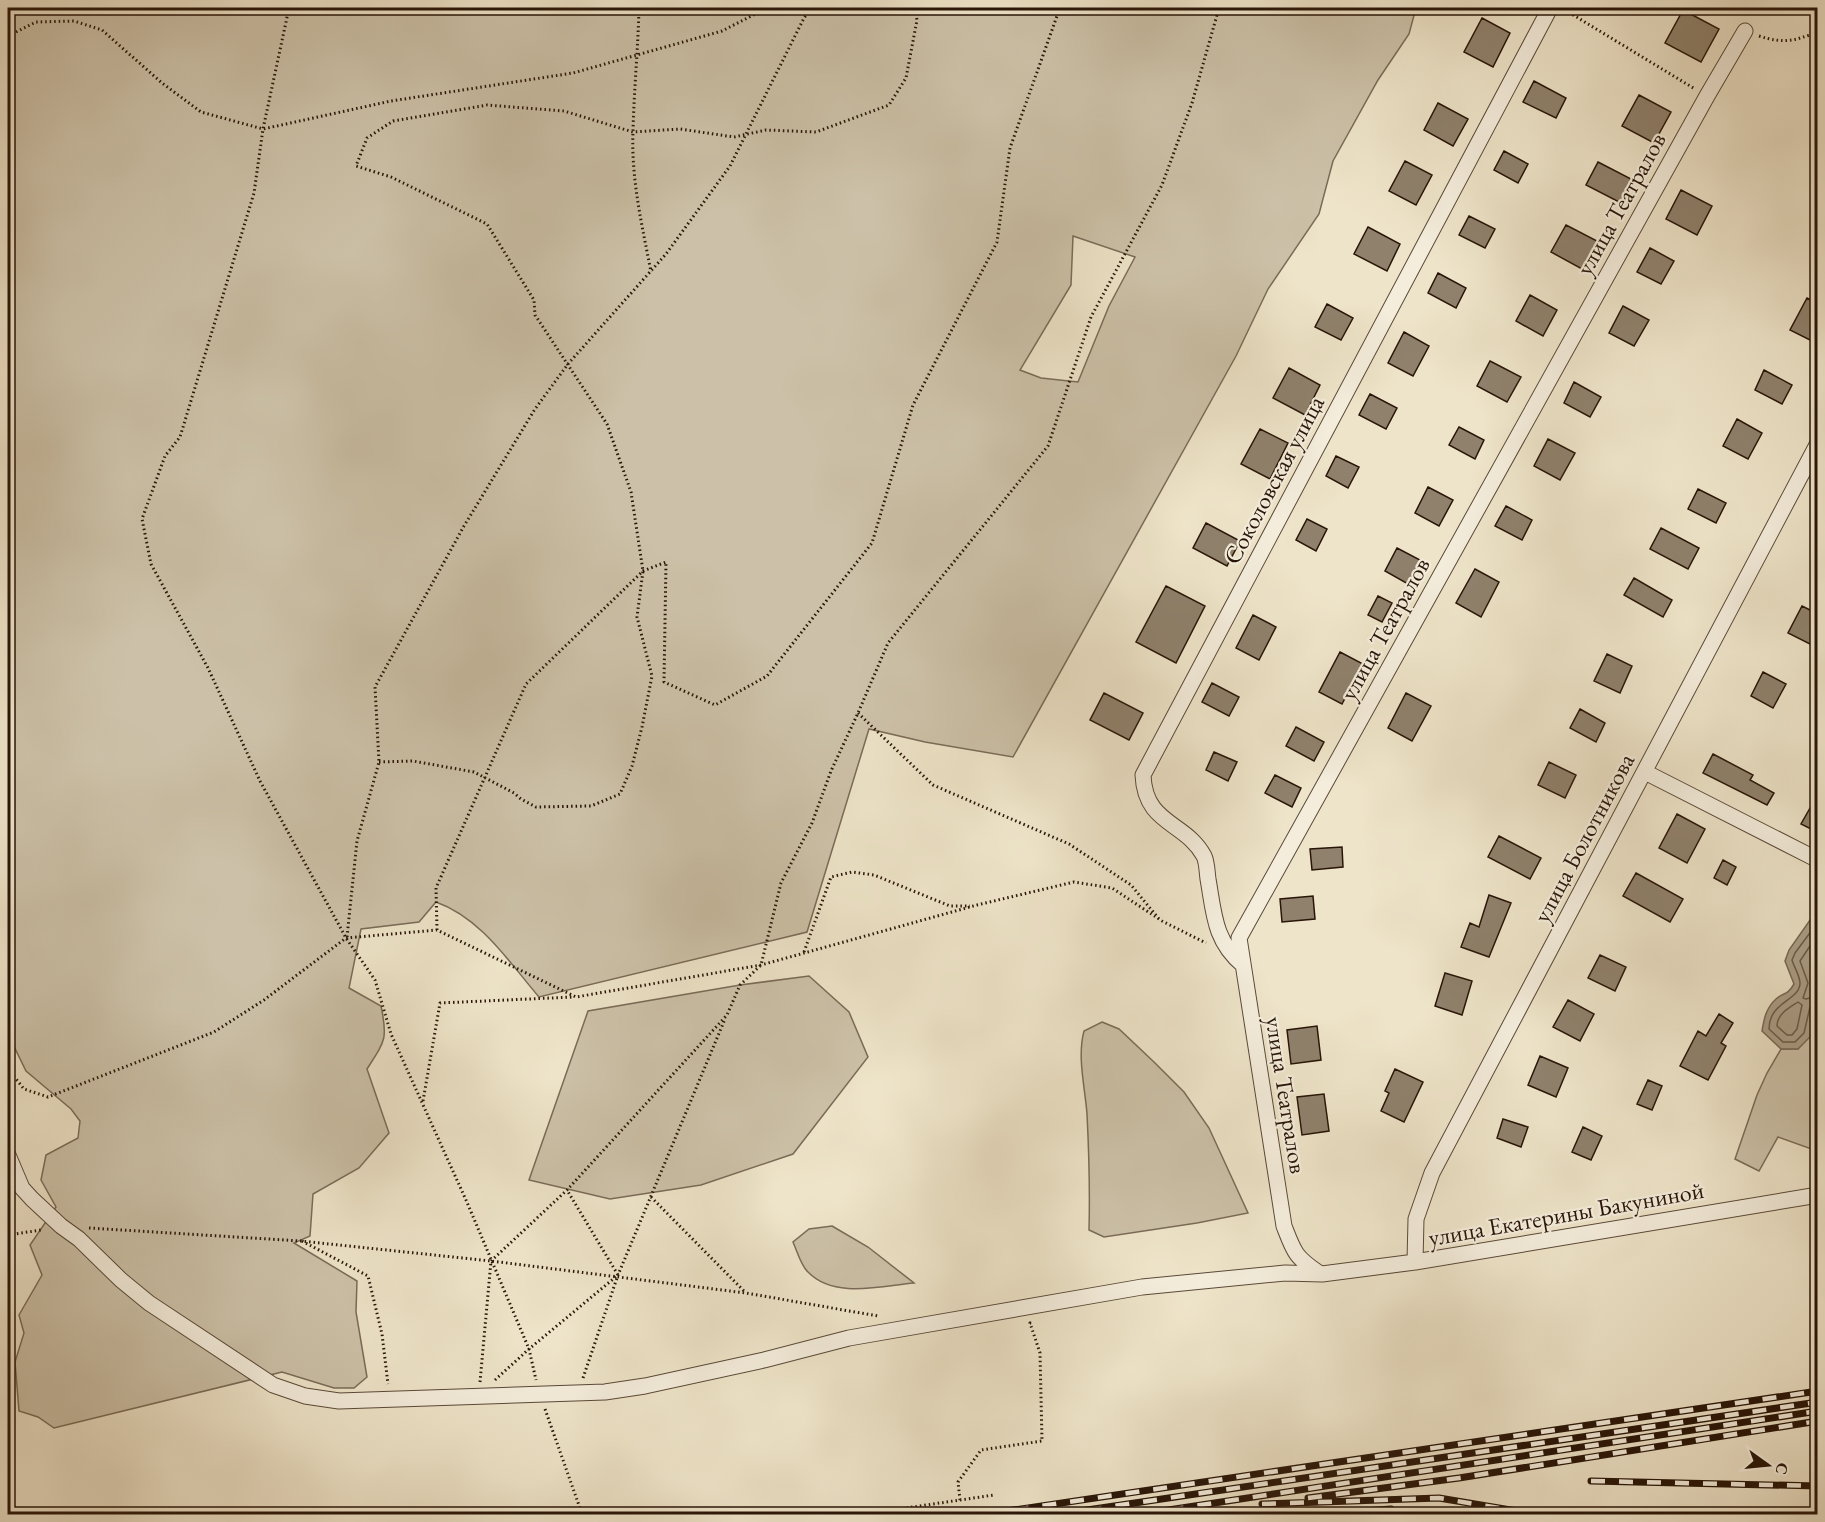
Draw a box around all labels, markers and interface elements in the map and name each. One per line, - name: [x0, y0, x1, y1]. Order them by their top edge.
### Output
- street label: улица Театралов: [1569, 127, 1672, 281]
- street label: Соколовская улица: [1216, 390, 1331, 569]
- street label: улица Театралов: [1333, 552, 1436, 706]
- street label: улица Болотникова: [1526, 747, 1641, 928]
- street label: улица Театралов: [1259, 1014, 1314, 1176]
- street label: улица Екатерины Бакуниной: [1426, 1174, 1706, 1253]
- north arrow: [1738, 1435, 1798, 1495]
- text: С: [1770, 1461, 1794, 1477]

